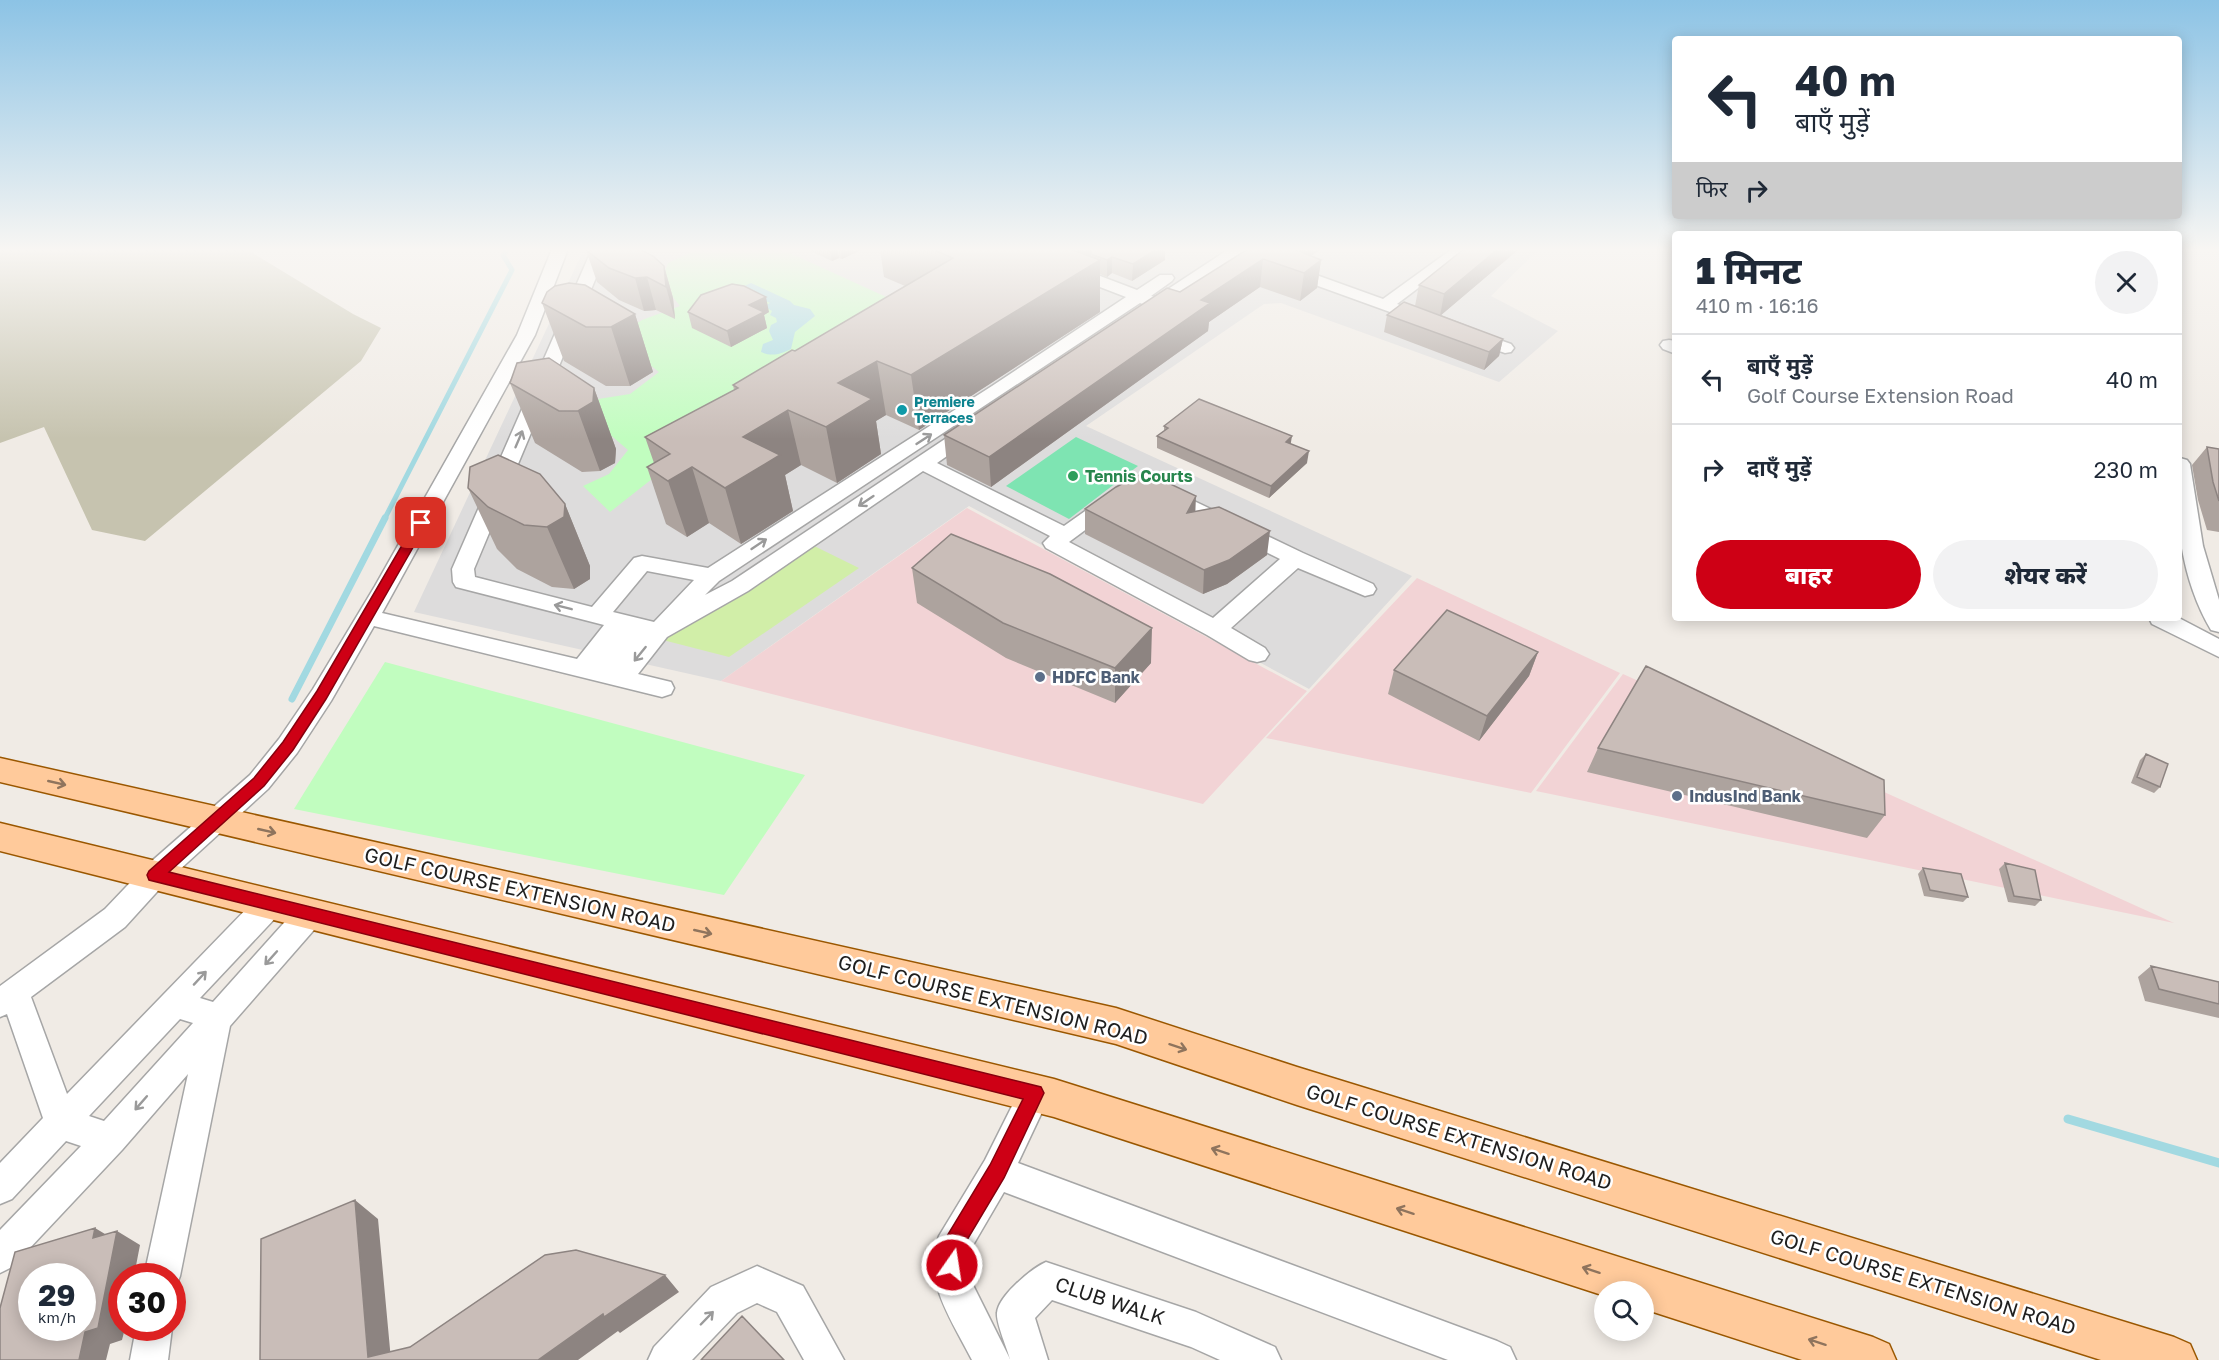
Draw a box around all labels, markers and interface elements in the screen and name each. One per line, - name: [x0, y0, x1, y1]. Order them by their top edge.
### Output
- text: 40 m: [1795, 55, 1896, 105]
- icon: left: [1696, 60, 1774, 138]
- text: बाएँ मुड़ें: [1795, 106, 1870, 138]
- icon: right: [1740, 174, 1773, 207]
- text: फिर: [1696, 175, 1728, 202]
- text: 1 मिनट: [1696, 249, 1802, 292]
- button: close: [2095, 251, 2158, 314]
- text: 410 m · 16:16: [1696, 293, 1819, 317]
- text: बाएँ मुड़ें: [1747, 352, 1813, 379]
- icon: left: [1696, 363, 1729, 396]
- text: 40 m: [2106, 366, 2158, 393]
- text: Golf Course Extension Road: [1747, 383, 2014, 407]
- place label: Premiere Terraces: [914, 393, 975, 426]
- marker: Premiere Terraces: [895, 403, 909, 417]
- one-way arrow: [514, 430, 525, 448]
- one-way arrow: [915, 432, 932, 445]
- icon: right: [1696, 453, 1729, 486]
- text: दाएँ मुड़ें: [1747, 454, 1812, 481]
- text: 230 m: [2094, 456, 2158, 483]
- place label: Tennis Courts: [1085, 466, 1193, 486]
- marker: Tennis Courts: [1066, 469, 1080, 483]
- one-way arrow: [858, 495, 874, 507]
- pin: [395, 497, 446, 548]
- icon: arrive: [404, 506, 437, 539]
- one-way arrow: [751, 538, 767, 550]
- button: बाहर: [1696, 540, 1921, 609]
- button: शेयर करें: [1933, 540, 2158, 609]
- one-way arrow: [554, 601, 573, 613]
- one-way arrow: [634, 646, 647, 662]
- place label: HDFC Bank: [1052, 667, 1141, 687]
- marker: HDFC Bank: [1033, 670, 1047, 684]
- one-way arrow: [47, 777, 66, 789]
- place label: IndusInd Bank: [1689, 786, 1802, 806]
- marker: IndusInd Bank: [1670, 789, 1684, 803]
- one-way arrow: [258, 826, 277, 838]
- street label: GOLF COURSE EXTENSION ROAD: [362, 842, 678, 937]
- one-way arrow: [693, 926, 712, 938]
- street label: GOLF COURSE EXTENSION ROAD: [836, 949, 1151, 1049]
- one-way arrow: [264, 950, 278, 965]
- one-way arrow: [193, 970, 208, 985]
- one-way arrow: [1168, 1042, 1187, 1053]
- street label: GOLF COURSE EXTENSION ROAD: [1303, 1078, 1615, 1194]
- one-way arrow: [134, 1096, 148, 1111]
- one-way arrow: [1211, 1145, 1230, 1156]
- one-way arrow: [1396, 1204, 1415, 1215]
- street label: GOLF COURSE EXTENSION ROAD: [1767, 1223, 2079, 1339]
- position arrow: [920, 1233, 984, 1297]
- speed limit sign: 30: [108, 1263, 186, 1341]
- one-way arrow: [1582, 1264, 1601, 1275]
- street label: CLUB WALK: [1052, 1271, 1168, 1329]
- text: 29: [38, 1277, 76, 1313]
- map controls: [1594, 1281, 1654, 1341]
- button: search: [1594, 1281, 1654, 1341]
- text: km/h: [38, 1308, 76, 1326]
- one-way arrow: [700, 1310, 715, 1325]
- one-way arrow: [1808, 1336, 1827, 1347]

